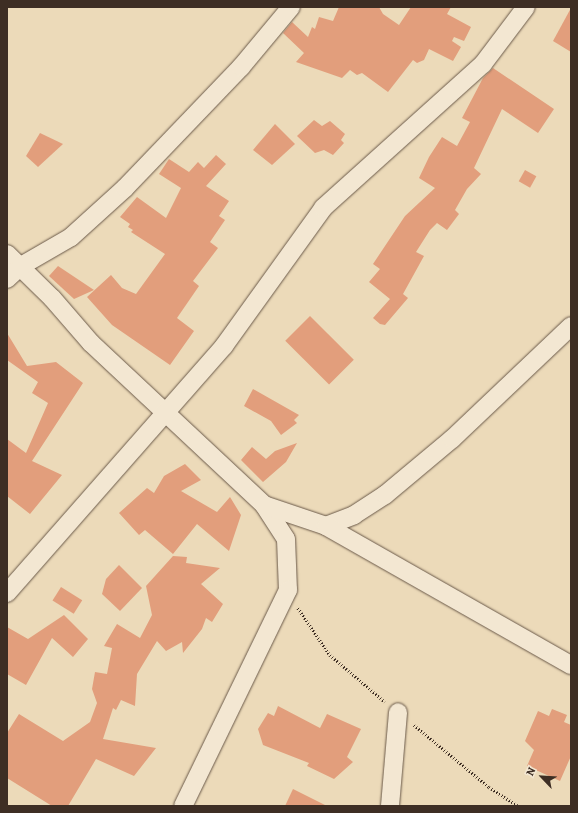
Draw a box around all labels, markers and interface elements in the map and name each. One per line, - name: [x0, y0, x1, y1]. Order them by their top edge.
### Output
- north arrow: [522, 757, 562, 797]
- text: N: [522, 765, 539, 779]

